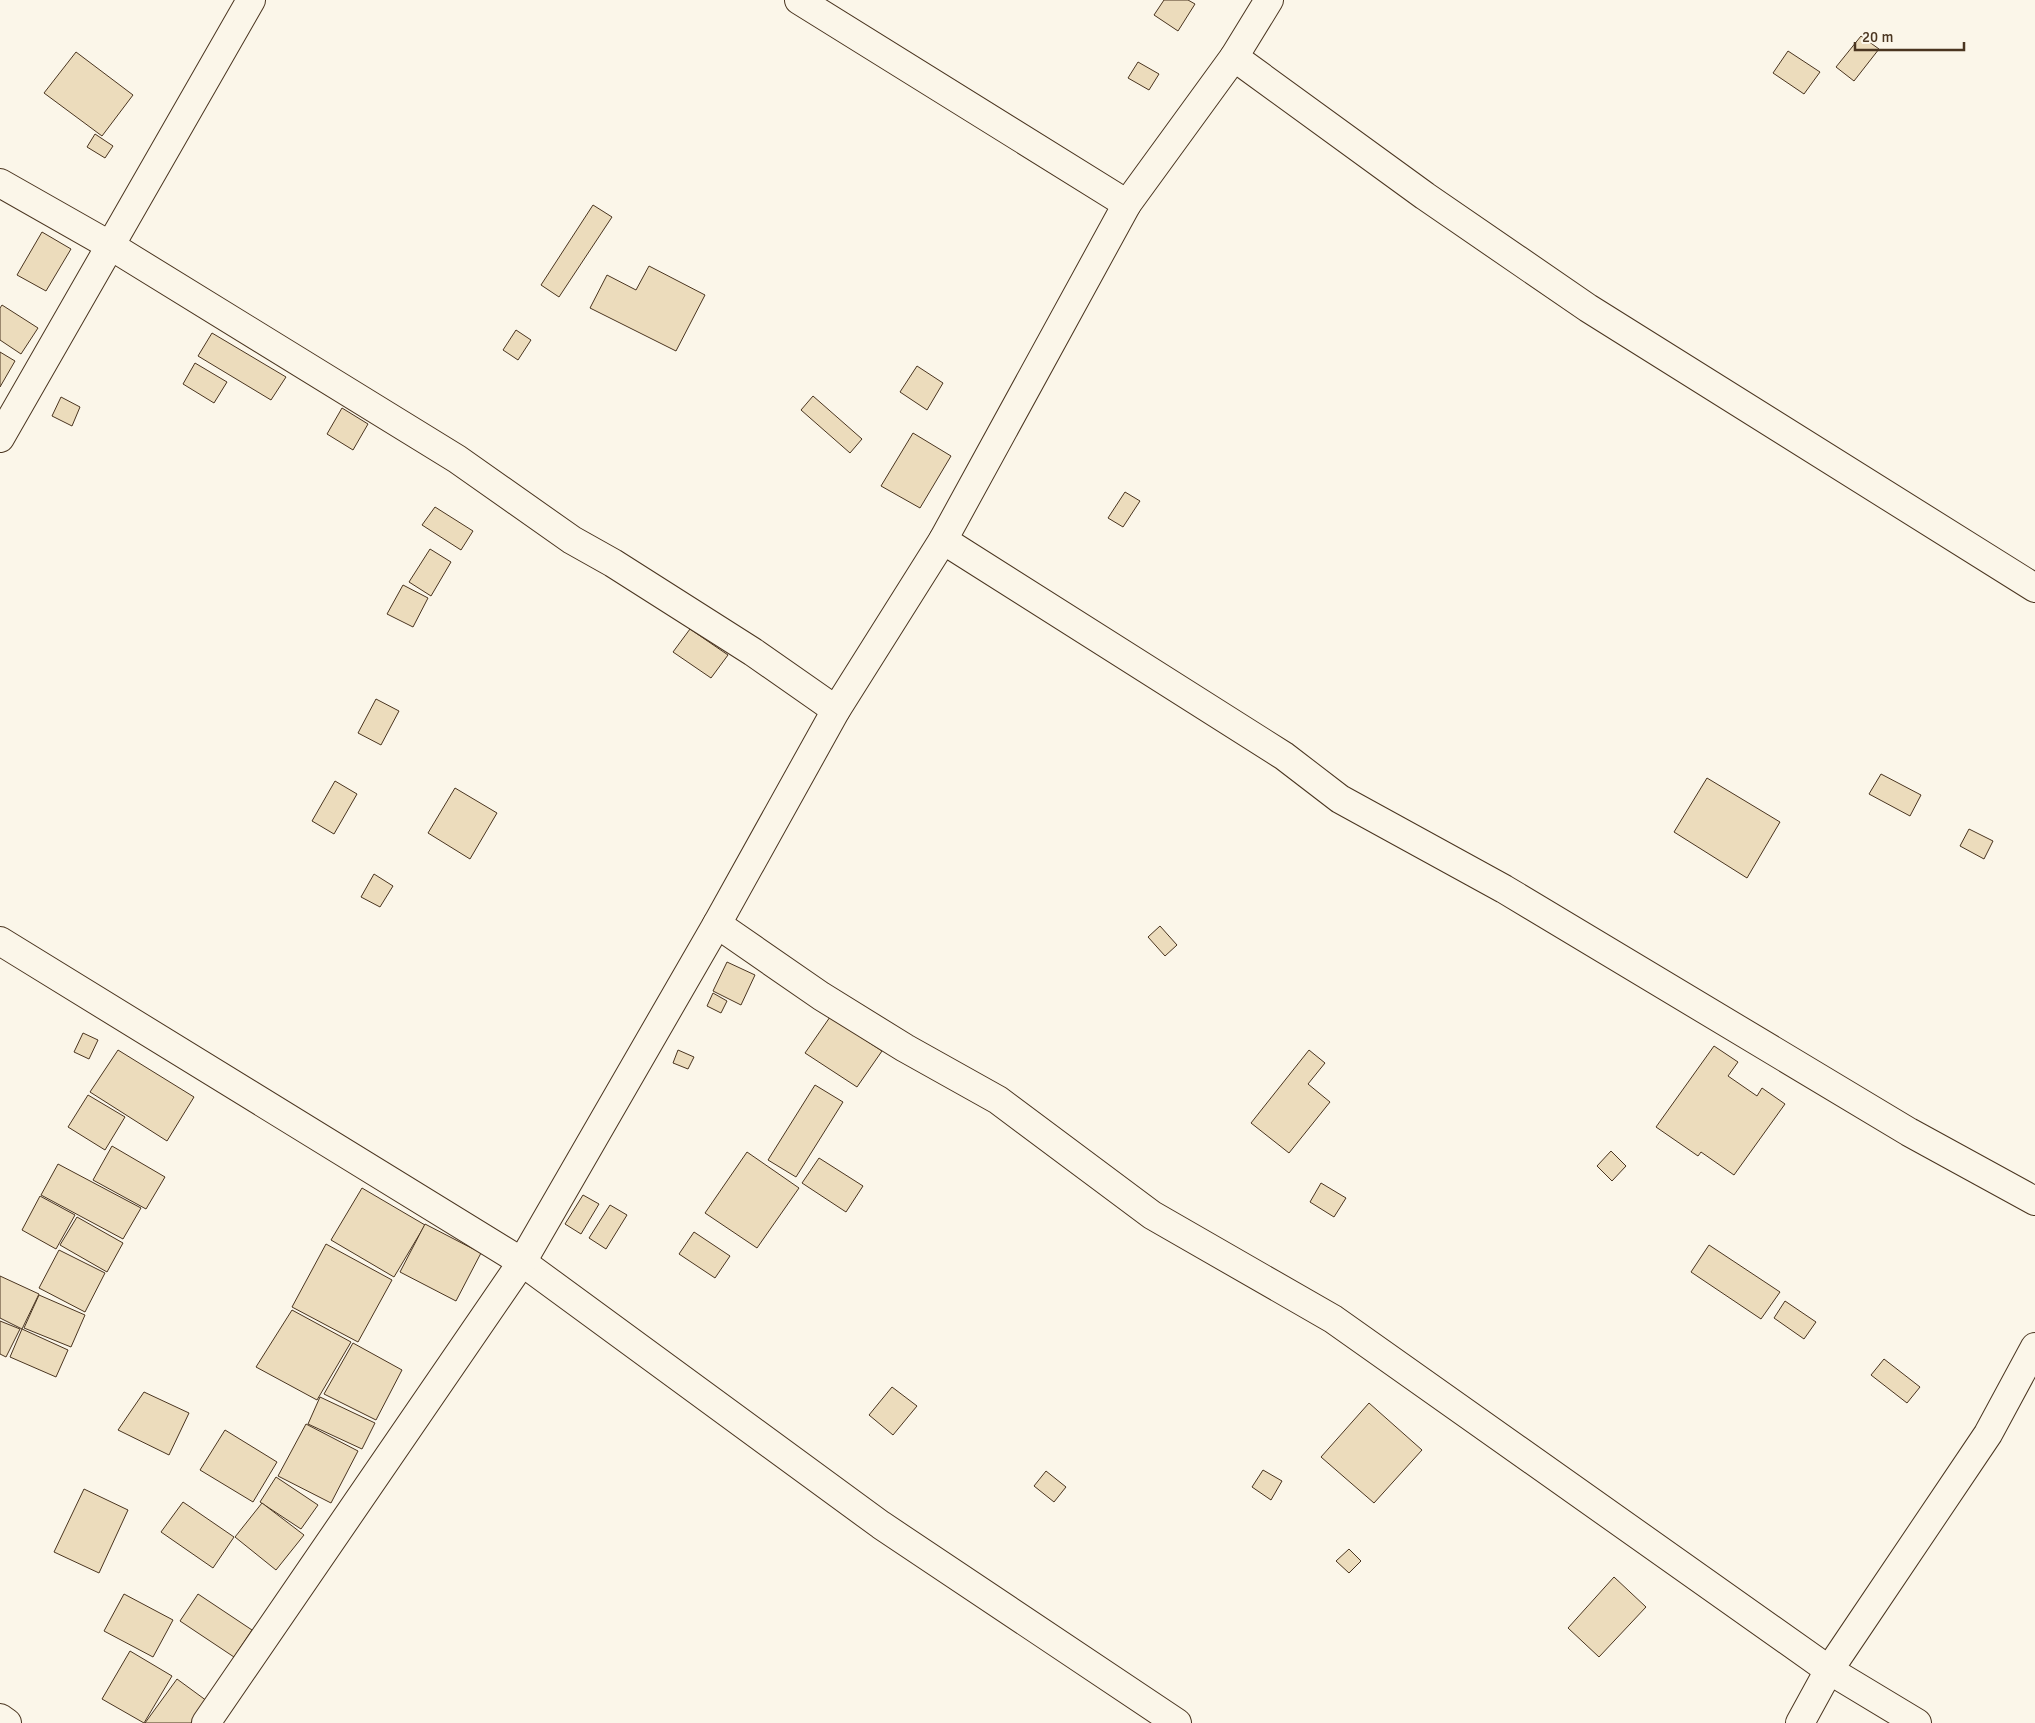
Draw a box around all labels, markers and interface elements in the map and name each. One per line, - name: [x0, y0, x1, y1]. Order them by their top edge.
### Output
- scale bar: [1855, 20, 1964, 52]
- text: 20 m: [1862, 28, 1893, 46]

